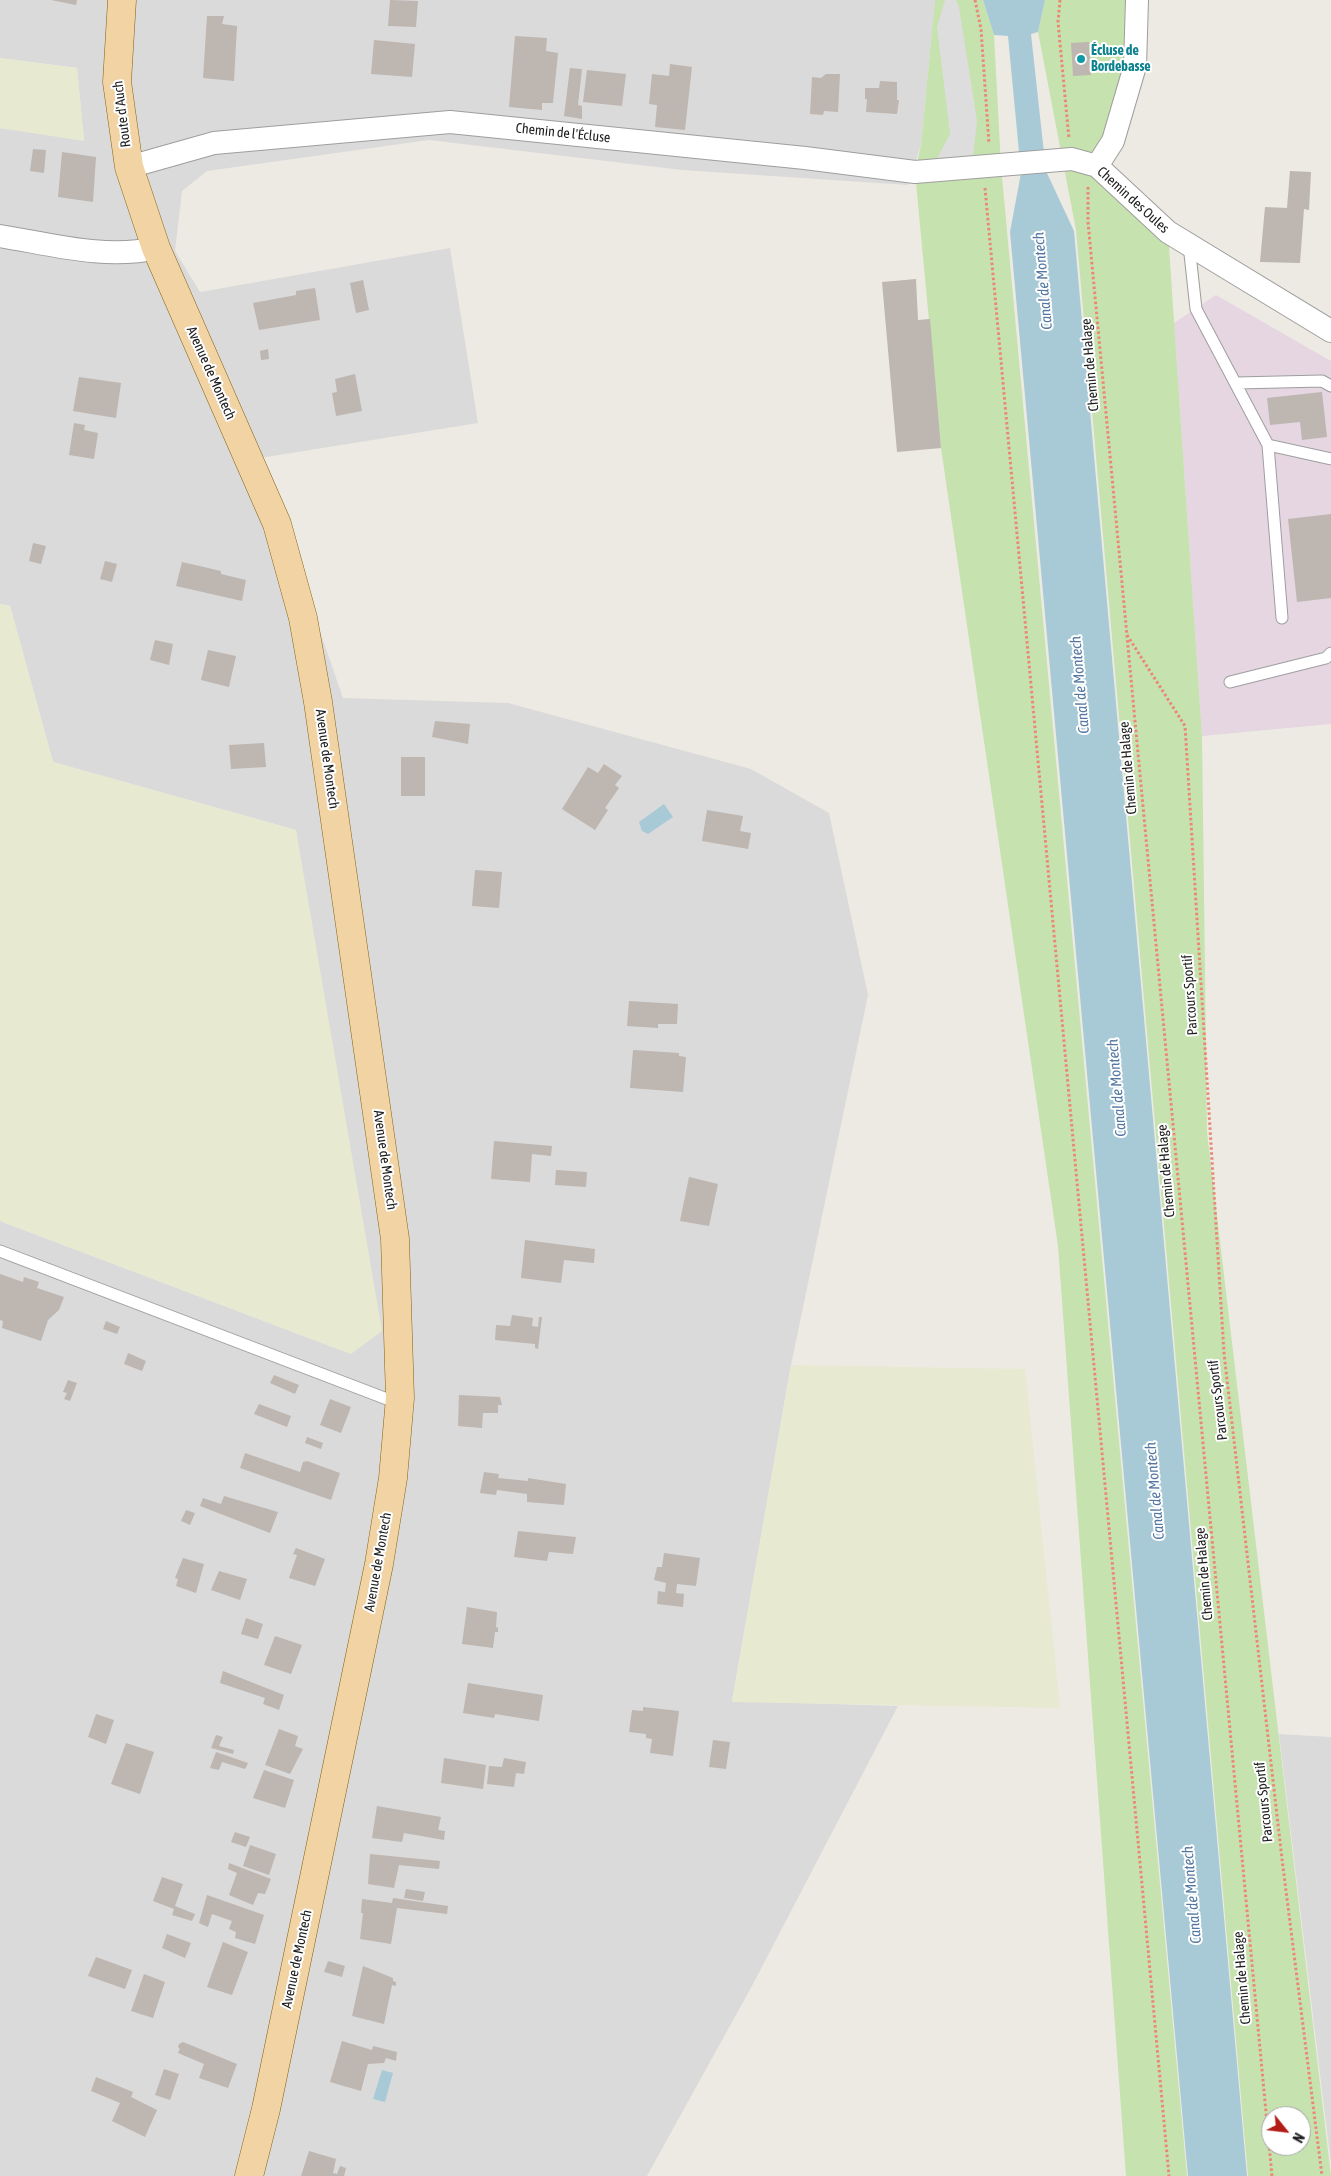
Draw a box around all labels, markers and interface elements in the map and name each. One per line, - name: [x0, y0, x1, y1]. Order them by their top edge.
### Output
- place label: Écluse de Bordebasse: [1091, 43, 1151, 75]
- marker: Écluse de Bordebasse: [1075, 53, 1087, 65]
- street label: Route d'Auch: [110, 80, 134, 148]
- street label: Chemin de l'Écluse: [515, 120, 611, 146]
- street label: Chemin des Oules: [1094, 163, 1172, 237]
- water label: Canal de Montech: [1030, 231, 1056, 331]
- street label: Chemin de Halage: [1078, 318, 1102, 412]
- street label: Avenue de Montech: [183, 324, 239, 422]
- water label: Canal de Montech: [1067, 635, 1093, 735]
- street label: Avenue de Montech: [312, 708, 342, 810]
- street label: Chemin de Halage: [1116, 721, 1140, 815]
- street label: Parcours Sportif: [1179, 954, 1201, 1036]
- water label: Canal de Montech: [1104, 1038, 1130, 1138]
- street label: Avenue de Montech: [370, 1109, 400, 1211]
- street label: Chemin de Halage: [1154, 1124, 1178, 1218]
- street label: Parcours Sportif: [1205, 1359, 1231, 1441]
- water label: Canal de Montech: [1142, 1441, 1168, 1541]
- street label: Avenue de Montech: [361, 1511, 395, 1613]
- street label: Chemin de Halage: [1192, 1527, 1216, 1621]
- street label: Parcours Sportif: [1251, 1761, 1277, 1843]
- water label: Canal de Montech: [1179, 1845, 1205, 1945]
- street label: Avenue de Montech: [278, 1908, 316, 2010]
- street label: Chemin de Halage: [1230, 1931, 1254, 2025]
- north arrow: [1261, 2106, 1311, 2156]
- text: N: [1289, 2130, 1307, 2145]

